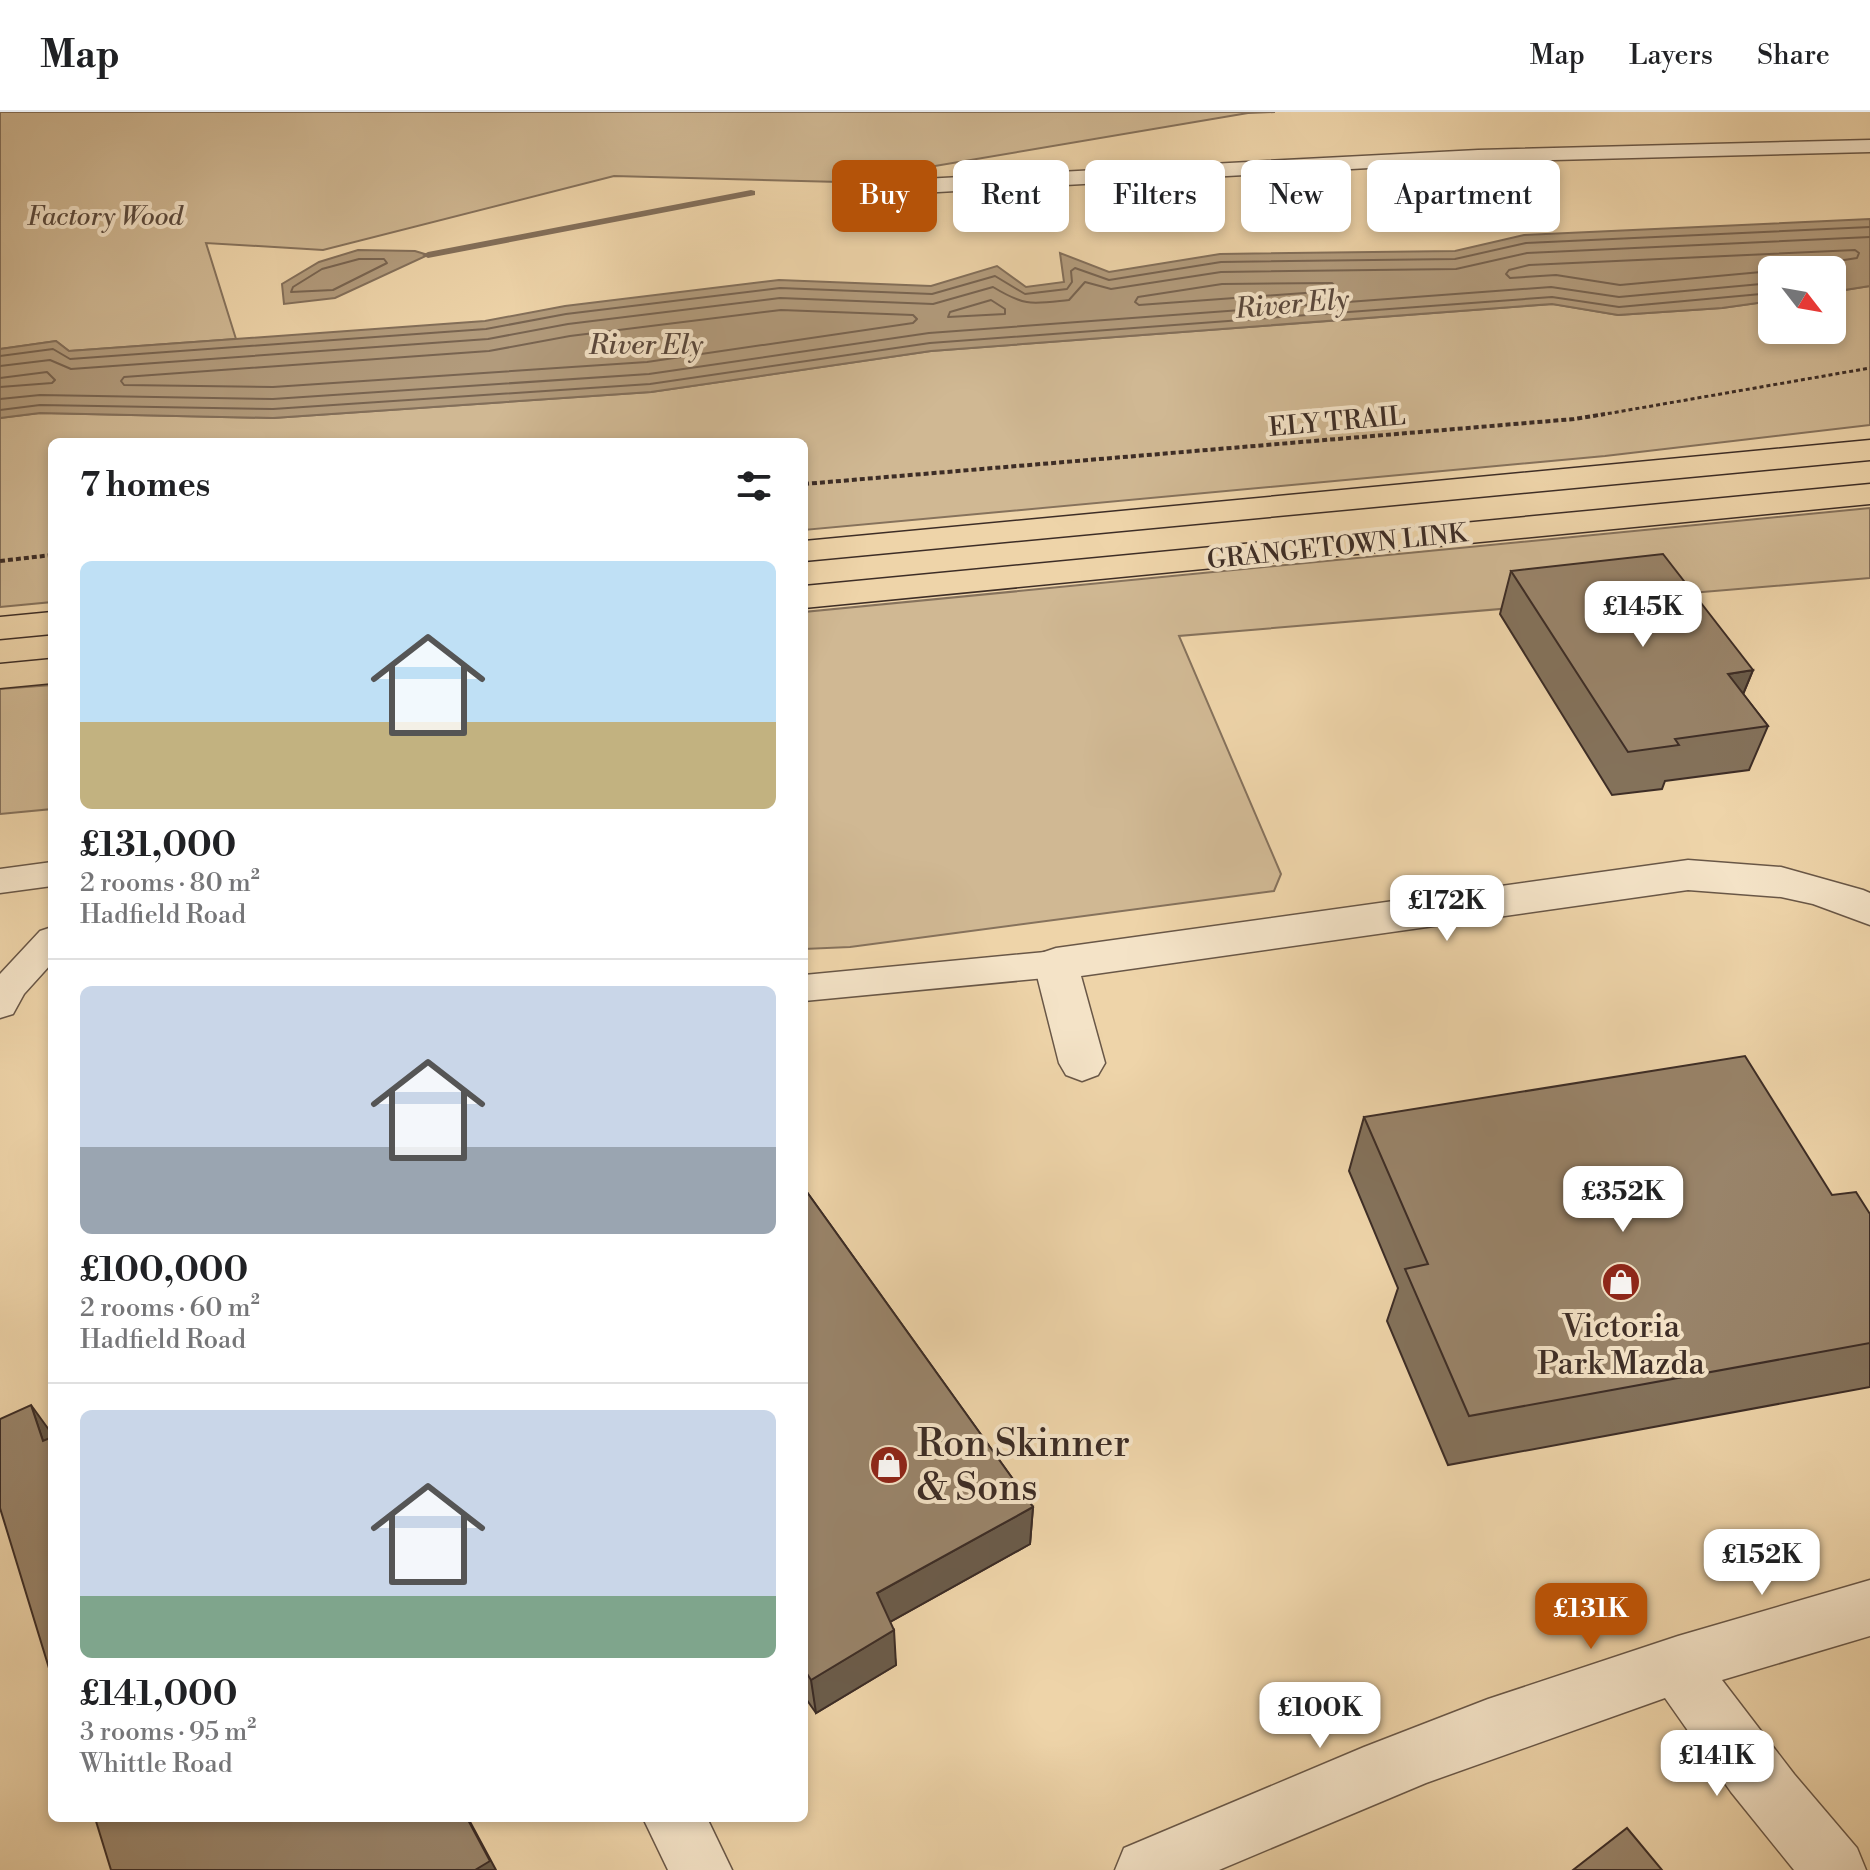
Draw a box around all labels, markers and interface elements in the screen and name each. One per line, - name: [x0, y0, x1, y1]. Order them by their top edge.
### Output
- text: Map: [40, 32, 120, 79]
- text: Map: [1530, 38, 1585, 73]
- text: Layers: [1629, 38, 1713, 73]
- text: Share: [1757, 38, 1830, 73]
- chip: Buy: [832, 160, 937, 232]
- chip: Rent: [953, 160, 1069, 232]
- chip: Filters: [1085, 160, 1225, 232]
- chip: New: [1241, 160, 1351, 232]
- chip: Apartment: [1367, 160, 1560, 232]
- park label: Factory Wood: [27, 201, 184, 233]
- north arrow: [1758, 256, 1846, 344]
- map controls: [1758, 256, 1846, 344]
- water label: River Ely: [1233, 282, 1352, 327]
- water label: River Ely: [588, 328, 704, 363]
- street label: ELY TRAIL: [1267, 400, 1407, 444]
- icon: filters: [732, 464, 776, 508]
- text: 7 homes: [80, 465, 210, 507]
- street label: GRANGETOWN LINK: [1205, 517, 1471, 577]
- pin: £145K: [1587, 581, 1699, 649]
- text: £145K: [1603, 591, 1683, 623]
- icon: home: [356, 613, 500, 757]
- text: £131,000: [80, 825, 236, 867]
- text: 2 rooms · 80 m²: [80, 867, 260, 899]
- pin: £172K: [1391, 875, 1503, 943]
- text: £172K: [1408, 885, 1486, 917]
- text: Hadfield Road: [80, 899, 246, 931]
- icon: home: [356, 1038, 500, 1182]
- pin: £352K: [1567, 1166, 1679, 1234]
- text: £352K: [1581, 1176, 1665, 1208]
- text: £100,000: [80, 1250, 248, 1292]
- shop icon: Victoria Park Mazda: [1600, 1261, 1642, 1303]
- text: 2 rooms · 60 m²: [80, 1292, 260, 1324]
- place label: Victoria Park Mazda: [1537, 1307, 1705, 1384]
- text: Hadfield Road: [80, 1324, 246, 1356]
- place label: Ron Skinner & Sons: [917, 1421, 1130, 1512]
- shop icon: Ron Skinner & Sons: [868, 1444, 910, 1486]
- icon: home: [356, 1462, 500, 1606]
- pin: £152K: [1706, 1529, 1818, 1597]
- text: £152K: [1722, 1539, 1802, 1571]
- pin: £131K: [1535, 1583, 1647, 1651]
- text: £131K: [1553, 1593, 1629, 1625]
- text: £141,000: [80, 1674, 238, 1716]
- pin: £100K: [1264, 1682, 1376, 1750]
- text: £100K: [1277, 1692, 1363, 1724]
- text: 3 rooms · 95 m²: [80, 1716, 256, 1748]
- pin: £141K: [1661, 1730, 1773, 1798]
- text: £141K: [1679, 1740, 1755, 1772]
- text: Whittle Road: [80, 1748, 233, 1780]

